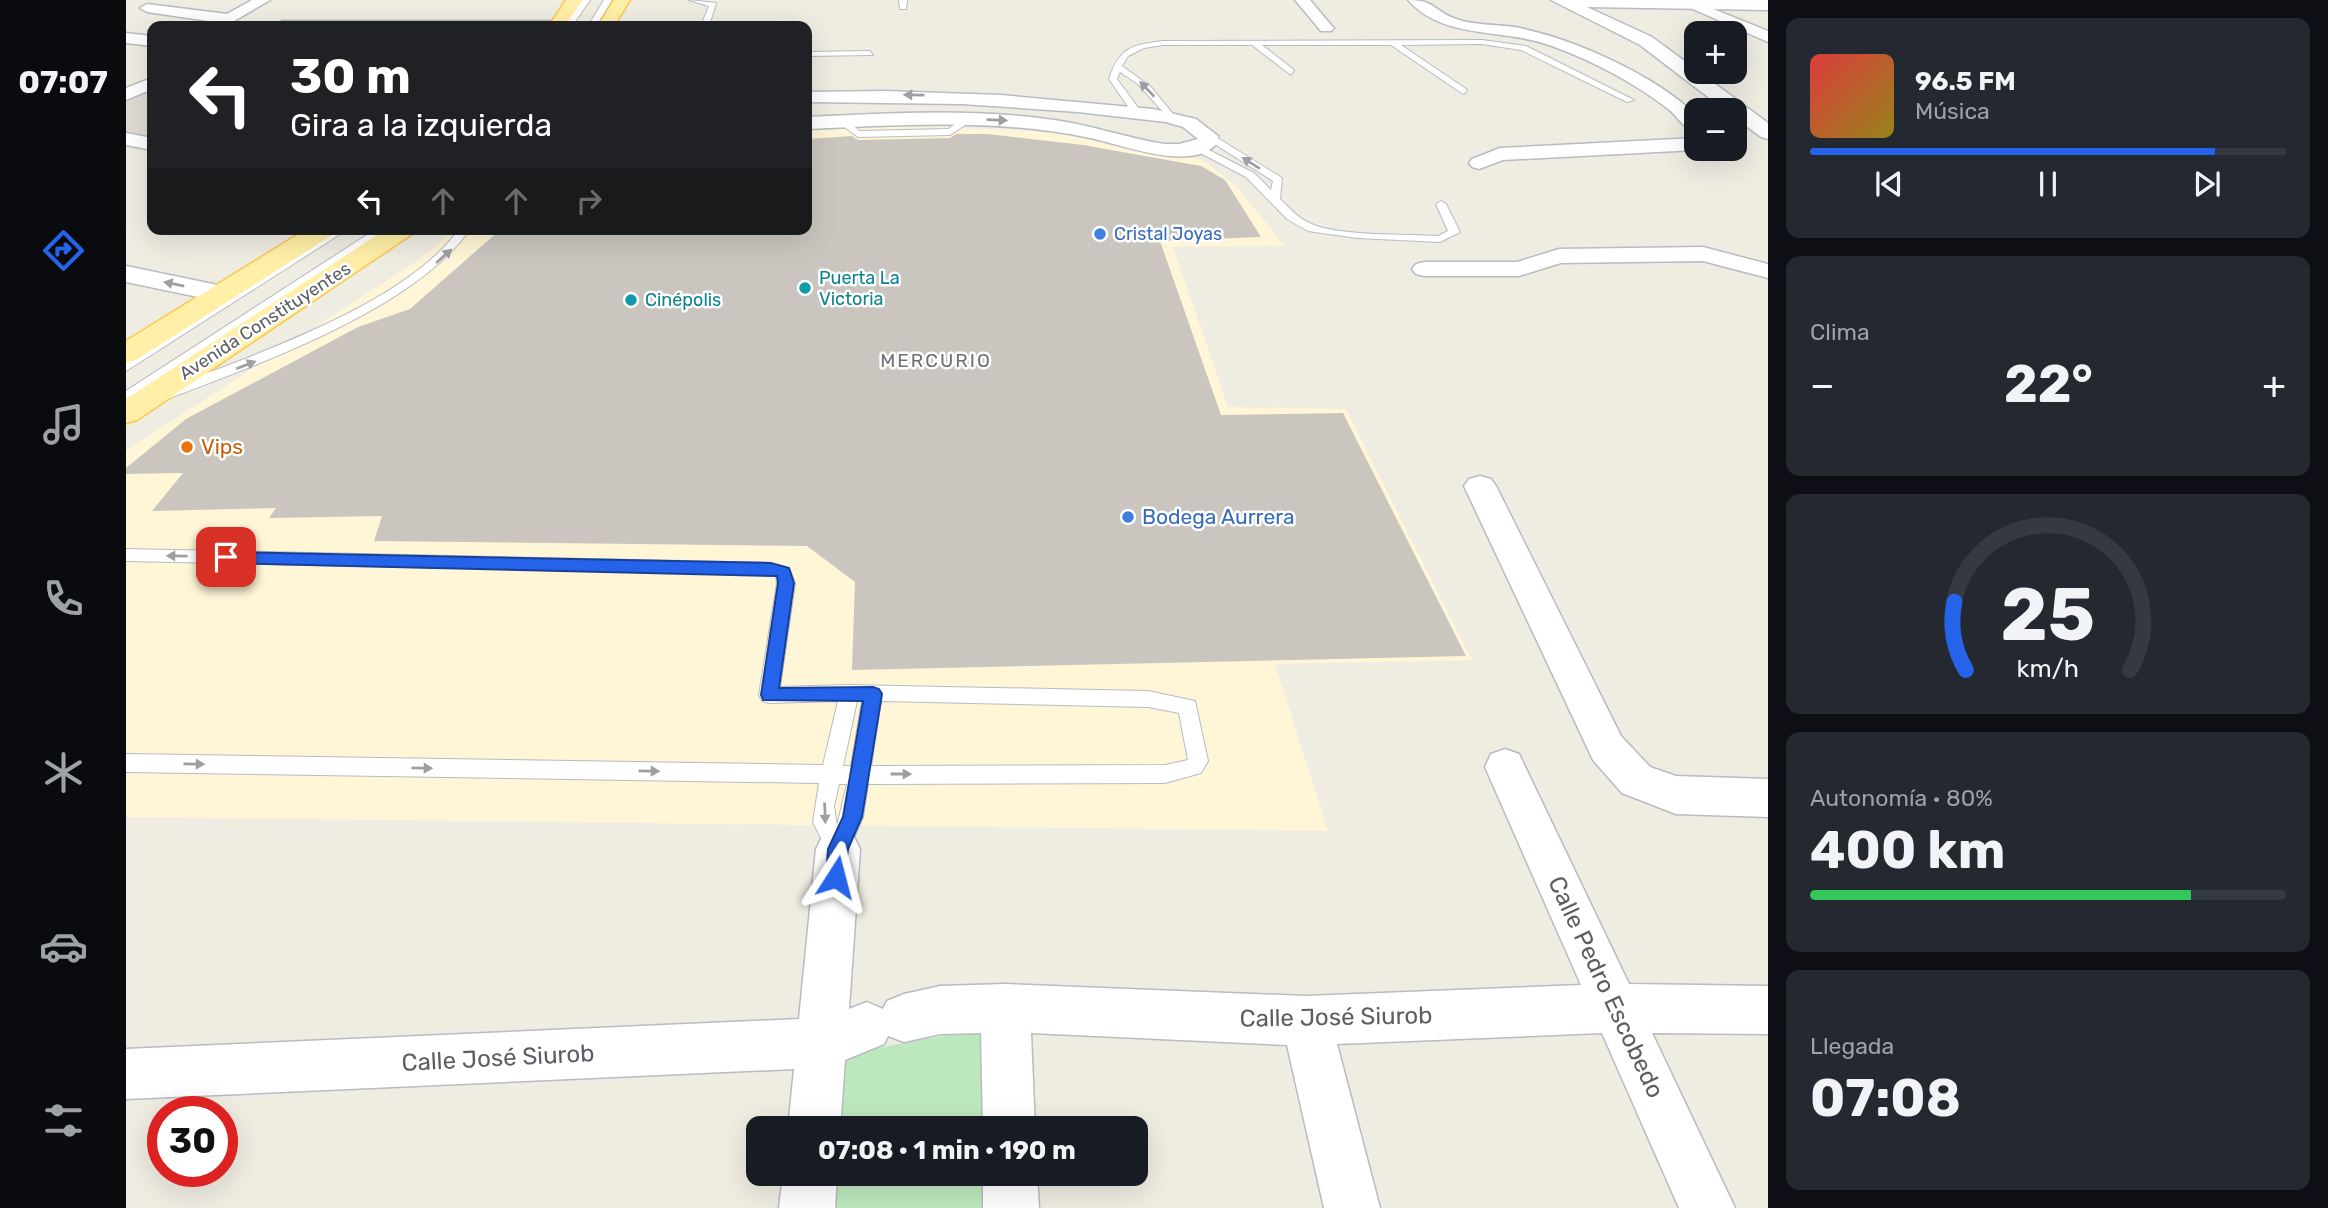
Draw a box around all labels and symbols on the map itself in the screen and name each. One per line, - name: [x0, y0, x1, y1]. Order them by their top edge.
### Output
- one-way arrow: [1140, 81, 1156, 98]
- one-way arrow: [903, 89, 925, 101]
- one-way arrow: [987, 115, 1009, 126]
- one-way arrow: [1241, 156, 1261, 169]
- place label: Cristal Joyas: [1114, 223, 1222, 245]
- marker: Cristal Joyas: [1092, 226, 1108, 242]
- one-way arrow: [435, 248, 452, 264]
- street label: Avenida Constituyentes: [175, 257, 355, 385]
- place label: Puerta La Victoria: [819, 267, 900, 310]
- one-way arrow: [163, 278, 185, 289]
- marker: Puerta La Victoria: [797, 280, 813, 296]
- place label: Cinépolis: [645, 289, 721, 311]
- marker: Cinépolis: [623, 292, 639, 308]
- district label: MERCURIO: [880, 349, 992, 372]
- one-way arrow: [235, 359, 256, 370]
- place label: Vips: [201, 434, 243, 459]
- marker: Vips: [179, 439, 195, 455]
- place label: Bodega Aurrera: [1142, 504, 1295, 529]
- marker: Bodega Aurrera: [1120, 509, 1136, 525]
- pin: [196, 527, 256, 587]
- one-way arrow: [165, 550, 187, 562]
- one-way arrow: [183, 758, 205, 770]
- one-way arrow: [411, 762, 433, 774]
- one-way arrow: [638, 766, 660, 777]
- one-way arrow: [890, 768, 912, 780]
- one-way arrow: [819, 802, 831, 824]
- position arrow: [799, 840, 873, 914]
- street label: Calle Pedro Escobedo: [1542, 872, 1670, 1102]
- street label: Calle José Siurob: [1239, 1001, 1433, 1033]
- street label: Calle José Siurob: [401, 1039, 595, 1077]
- speed limit sign: 30: [147, 1096, 238, 1187]

